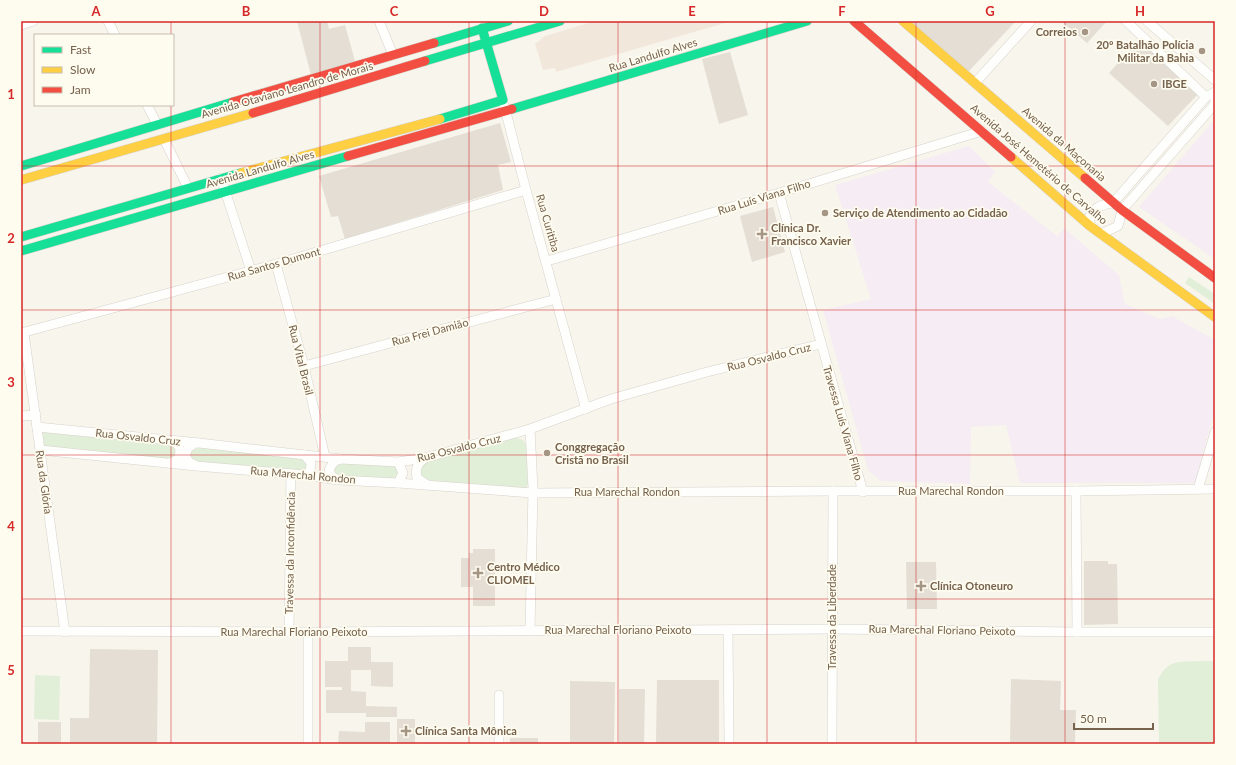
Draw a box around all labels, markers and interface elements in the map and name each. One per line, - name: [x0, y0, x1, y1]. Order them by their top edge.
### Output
- text: A: [90, 3, 101, 19]
- text: B: [242, 3, 251, 19]
- text: C: [390, 3, 399, 19]
- text: D: [539, 3, 549, 19]
- text: E: [688, 3, 696, 19]
- text: F: [838, 3, 846, 19]
- text: G: [985, 3, 995, 19]
- text: H: [1135, 3, 1145, 19]
- place label: Correios: [1036, 25, 1077, 38]
- marker: Correios: [1080, 27, 1090, 37]
- legend: [34, 34, 174, 106]
- street label: Rua Landulfo Alves: [607, 35, 699, 74]
- place label: 20º Batalhão Polícia Militar da Bahia: [1096, 38, 1194, 64]
- text: Fast: [70, 42, 92, 57]
- marker: 20º Batalhão Polícia Militar da Bahia: [1197, 46, 1207, 56]
- street label: Avenida Otaviano Leandro de Morais: [199, 59, 374, 120]
- text: Slow: [70, 62, 96, 77]
- place label: IBGE: [1162, 77, 1187, 90]
- marker: IBGE: [1149, 79, 1159, 89]
- text: Jam: [70, 82, 91, 97]
- text: 1: [7, 86, 15, 102]
- street label: Avenida José Hemetério de Carvalho: [968, 101, 1110, 227]
- street label: Avenida da Maçonaria: [1020, 104, 1109, 184]
- street label: Avenida Landulfo Alves: [204, 147, 316, 190]
- street label: Rua Luís Viana Filho: [716, 176, 812, 217]
- street label: Rua Curitiba: [534, 192, 563, 253]
- place label: Serviço de Atendimento ao Cidadão: [833, 206, 1008, 219]
- marker: Serviço de Atendimento ao Cidadão: [820, 208, 830, 218]
- place label: Clínica Dr. Francisco Xavier: [771, 221, 852, 247]
- marker: Clínica Dr. Francisco Xavier: [756, 228, 768, 240]
- text: 2: [7, 230, 15, 246]
- street label: Rua Santos Dumont: [226, 244, 322, 283]
- street label: Rua Frei Damião: [390, 315, 470, 348]
- street label: Rua Vital Brasil: [286, 323, 316, 396]
- street label: Rua Osvaldo Cruz: [726, 340, 812, 373]
- street label: Travessa Luís Viana Filho: [821, 364, 866, 482]
- text: 3: [7, 374, 15, 390]
- street label: Rua Osvaldo Cruz: [95, 426, 181, 447]
- street label: Rua Osvaldo Cruz: [416, 431, 502, 464]
- place label: Conggregação Cristã no Brasil: [555, 440, 629, 466]
- marker: Conggregação Cristã no Brasil: [542, 448, 552, 458]
- street label: Rua da Glória: [34, 449, 55, 515]
- street label: Rua Marechal Rondon: [250, 463, 356, 486]
- street label: Rua Marechal Rondon: [898, 484, 1004, 497]
- street label: Rua Marechal Rondon: [574, 485, 680, 498]
- street label: Travessa da Inconfidência: [282, 492, 297, 614]
- text: 4: [7, 518, 15, 534]
- place label: Centro Médico CLIOMEL: [487, 560, 560, 586]
- street label: Travessa da Liberdade: [825, 564, 838, 670]
- marker: Centro Médico CLIOMEL: [472, 567, 484, 579]
- place label: Clínica Otoneuro: [930, 579, 1013, 592]
- marker: Clínica Otoneuro: [915, 580, 927, 592]
- street label: Rua Marechal Floriano Peixoto: [868, 622, 1016, 637]
- street label: Rua Marechal Floriano Peixoto: [545, 623, 692, 636]
- street label: Rua Marechal Floriano Peixoto: [221, 625, 368, 638]
- text: 5: [7, 662, 15, 678]
- scale bar: [1074, 705, 1153, 731]
- text: 50 m: [1080, 711, 1107, 726]
- place label: Clínica Santa Mônica: [415, 724, 517, 737]
- marker: Clínica Santa Mônica: [400, 725, 412, 737]

